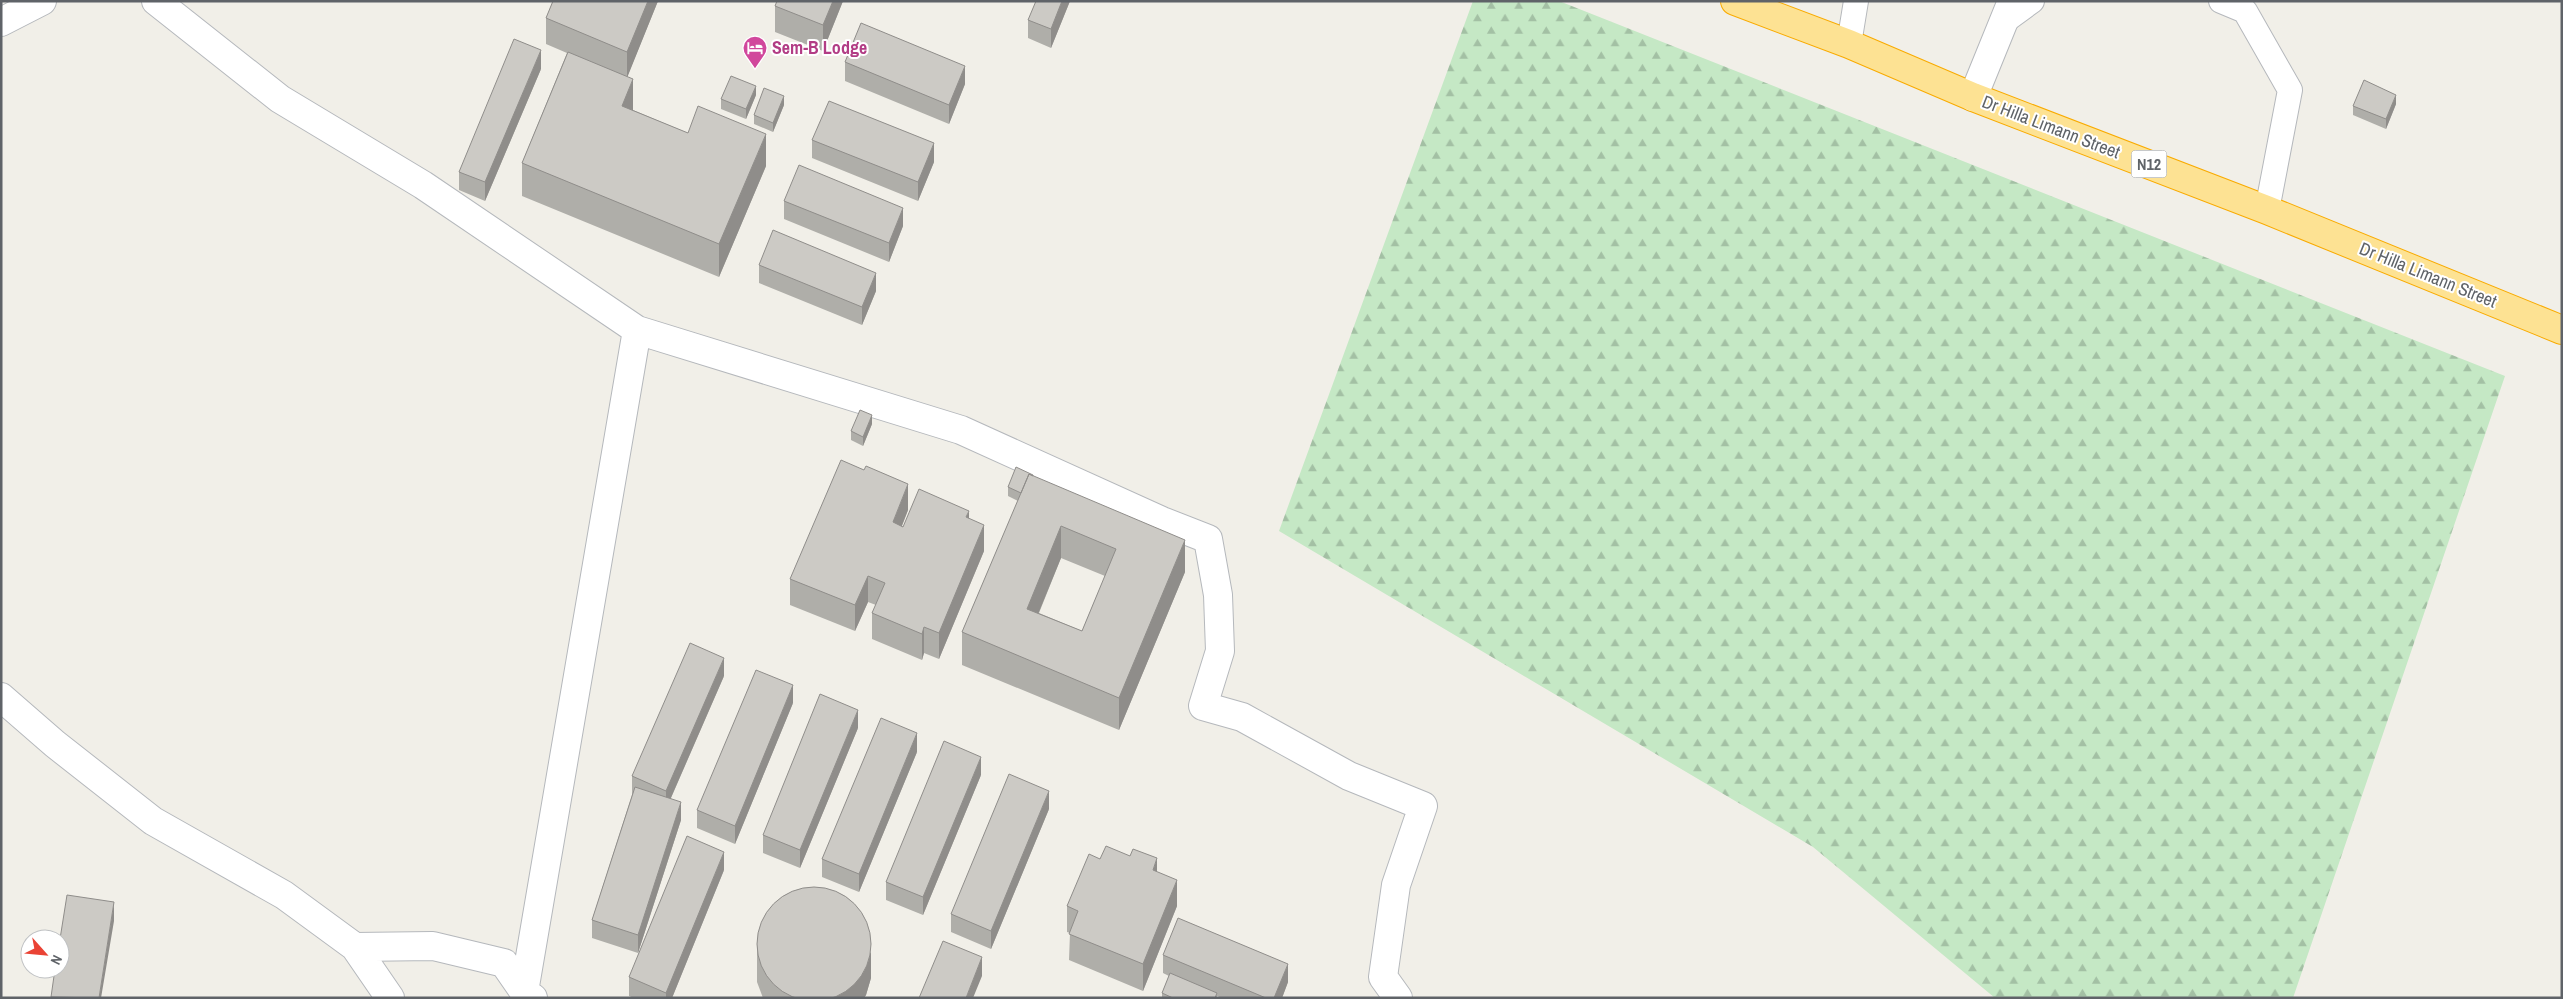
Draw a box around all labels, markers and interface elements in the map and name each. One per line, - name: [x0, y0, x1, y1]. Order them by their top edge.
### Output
- hotel icon: Sem-B Lodge: [742, 35, 768, 69]
- place label: Sem-B Lodge: [772, 35, 867, 60]
- street label: Dr Hilla Limann Street: [1979, 89, 2124, 164]
- road number: N12: [2132, 150, 2166, 178]
- street label: Dr Hilla Limann Street: [2356, 236, 2501, 313]
- north arrow: [20, 929, 70, 979]
- text: N: [47, 952, 66, 968]

